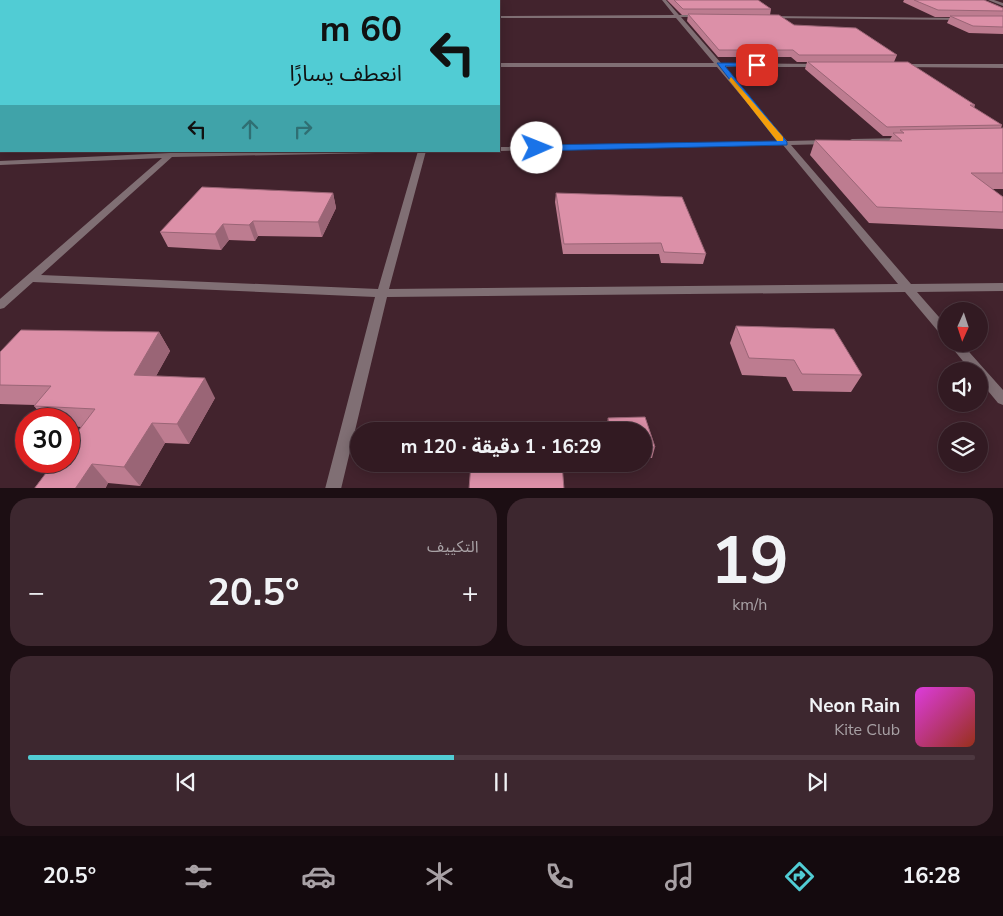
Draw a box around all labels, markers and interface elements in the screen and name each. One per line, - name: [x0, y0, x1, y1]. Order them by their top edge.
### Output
- text: 60 m: [320, 6, 402, 53]
- icon: left: [420, 20, 485, 85]
- pin: [736, 44, 778, 86]
- icon: arrive: [743, 51, 771, 79]
- text: انعطف يسارًا: [290, 59, 402, 89]
- icon: left: [183, 115, 211, 143]
- icon: ahead: [236, 115, 264, 143]
- icon: right: [289, 115, 317, 143]
- position arrow: [510, 121, 562, 173]
- north arrow: [938, 302, 988, 352]
- map controls: [938, 302, 988, 472]
- button: sound: [938, 362, 988, 412]
- speed limit sign: 30: [15, 408, 80, 473]
- button: layers: [938, 422, 988, 472]
- text: 16:29 · 1 دقيقة · 120 m: [401, 434, 601, 460]
- text: 19: [711, 517, 789, 606]
- text: التكييف: [427, 536, 479, 558]
- text: 20.5°: [207, 567, 299, 618]
- text: −: [28, 574, 45, 612]
- text: +: [462, 574, 478, 612]
- text: km/h: [732, 594, 767, 616]
- text: Neon Rain: [809, 693, 900, 719]
- text: Kite Club: [834, 719, 900, 741]
- icon: previous: [172, 768, 200, 796]
- icon: pause: [487, 768, 515, 796]
- icon: next: [803, 768, 831, 796]
- icon: filters: [181, 859, 216, 894]
- icon: car: [301, 859, 336, 894]
- icon: climate: [422, 859, 457, 894]
- icon: phone: [542, 859, 577, 894]
- icon: music: [662, 859, 697, 894]
- icon: directions: [782, 859, 817, 894]
- text: 20.5°: [43, 861, 96, 891]
- text: 16:28: [902, 861, 960, 891]

